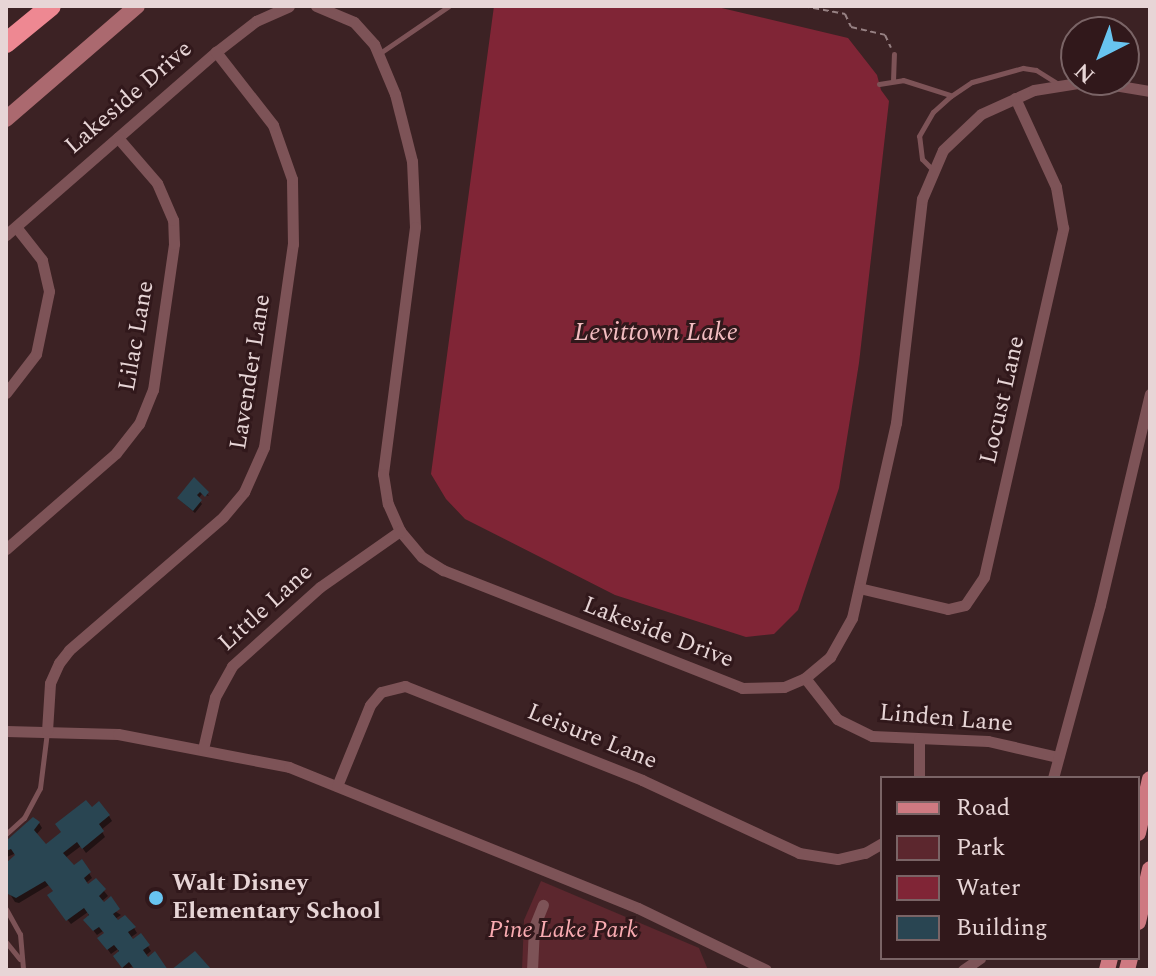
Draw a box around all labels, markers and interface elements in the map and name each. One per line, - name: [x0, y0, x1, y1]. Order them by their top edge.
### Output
- north arrow: [1060, 16, 1140, 96]
- street label: Lakeside Drive: [60, 35, 198, 161]
- text: N: [1067, 54, 1103, 91]
- street label: Lilac Lane: [113, 279, 161, 393]
- street label: Lavender Lane: [224, 292, 278, 452]
- water label: Levittown Lake: [574, 317, 738, 349]
- street label: Locust Lane: [974, 333, 1032, 467]
- street label: Little Lane: [213, 558, 319, 658]
- street label: Lakeside Drive: [579, 591, 737, 675]
- street label: Leisure Lane: [523, 698, 661, 776]
- street label: Linden Lane: [878, 699, 1014, 739]
- legend: [880, 776, 1140, 960]
- text: Road: [956, 790, 1010, 826]
- text: Park: [956, 830, 1006, 866]
- place label: Walt Disney Elementary School: [172, 870, 381, 926]
- text: Water: [956, 870, 1020, 906]
- marker: Walt Disney Elementary School: [147, 889, 165, 907]
- text: Building: [956, 910, 1048, 946]
- park label: Pine Lake Park: [488, 917, 638, 945]

